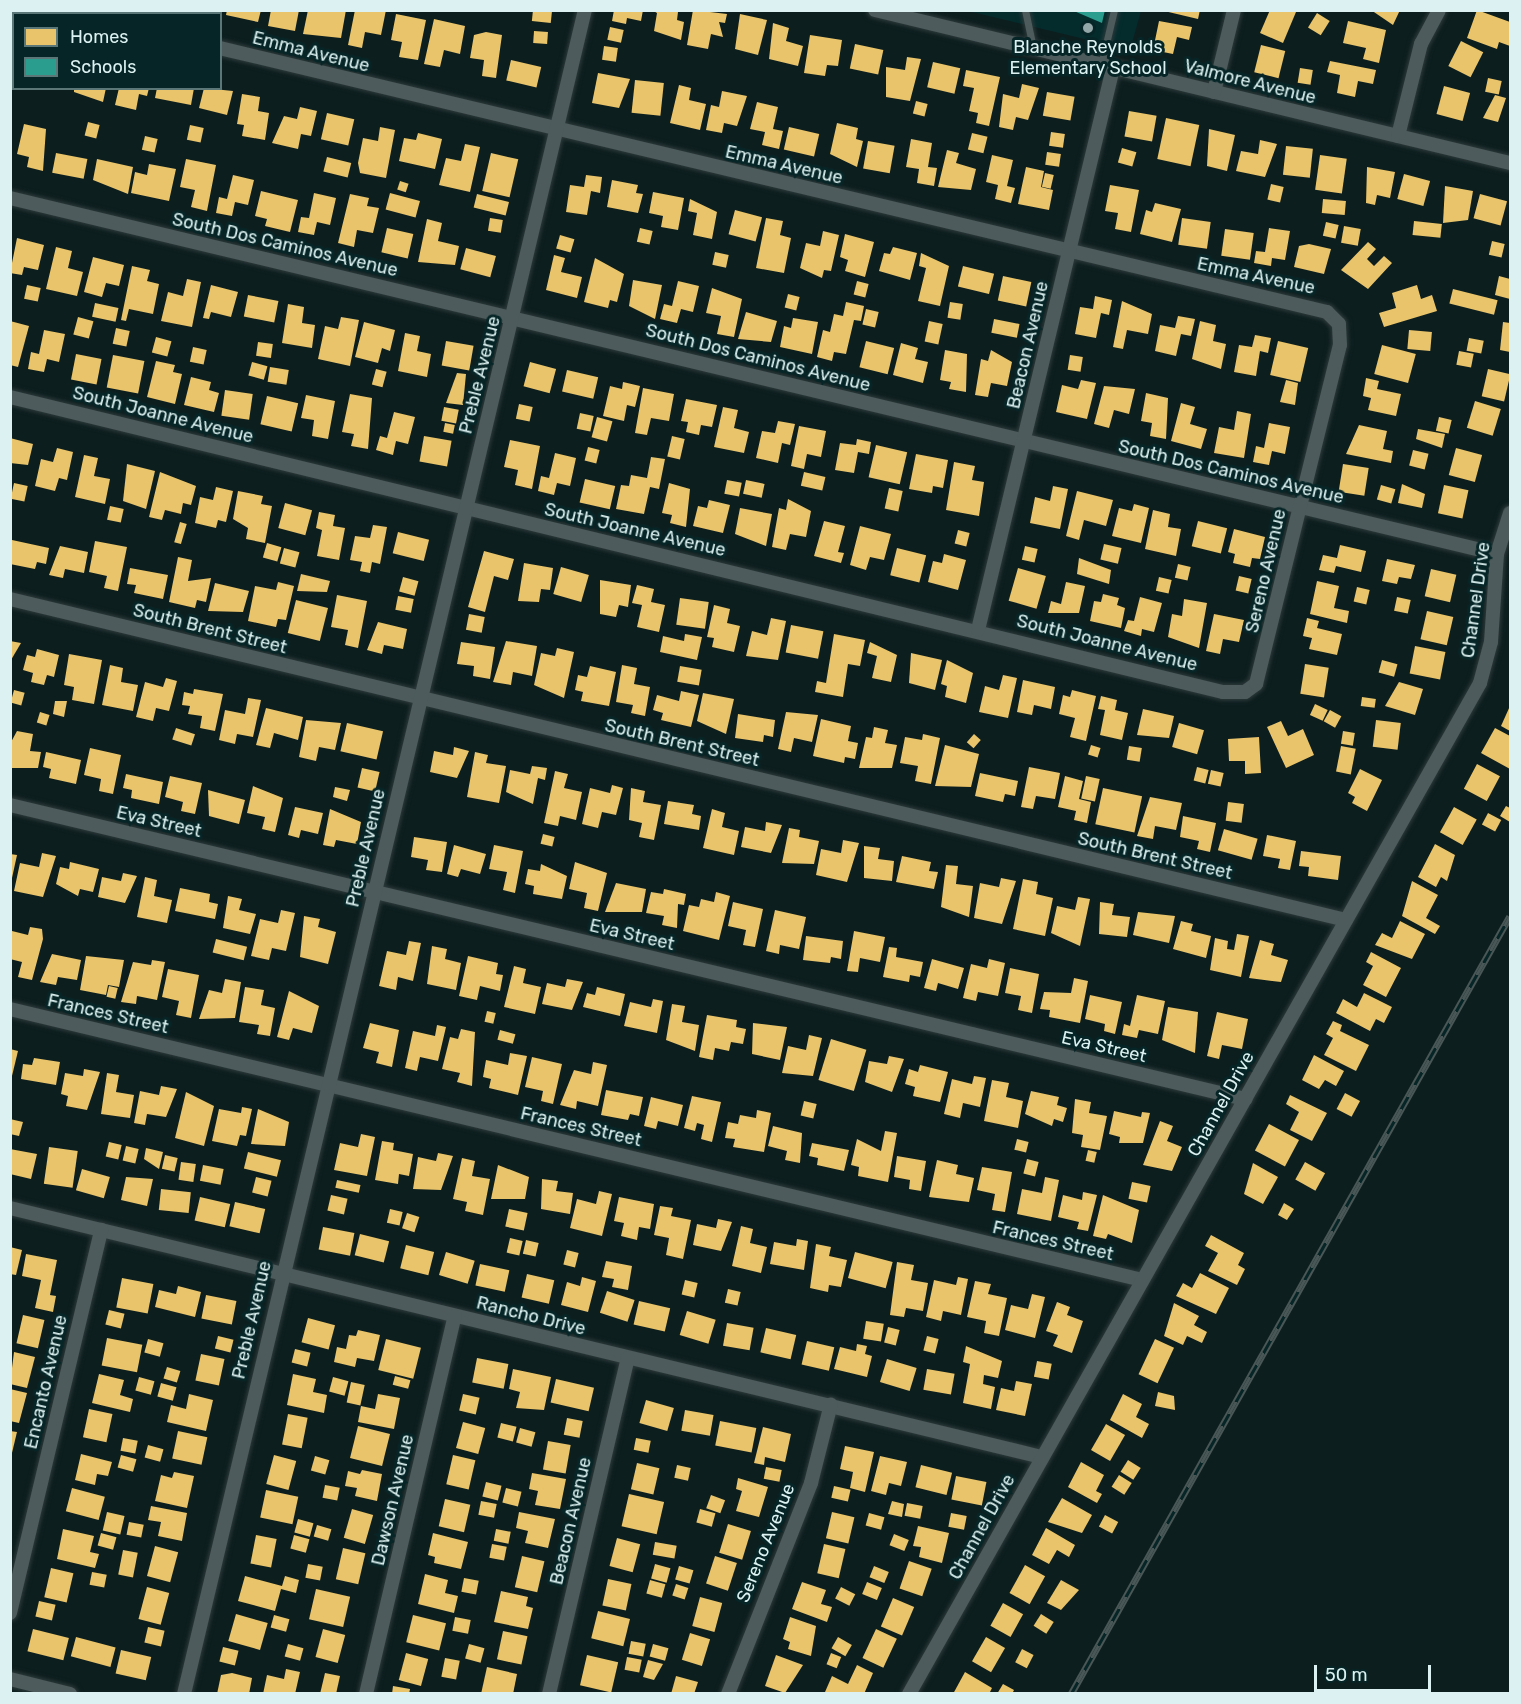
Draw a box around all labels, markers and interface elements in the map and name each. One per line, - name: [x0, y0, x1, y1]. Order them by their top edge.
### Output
- legend: [12, 12, 222, 90]
- marker: Blanche Reynolds Elementary School: [1081, 21, 1095, 35]
- text: Homes: [70, 26, 128, 48]
- street label: Emma Avenue: [250, 27, 372, 77]
- place label: Blanche Reynolds Elementary School: [1009, 37, 1167, 80]
- street label: Valmore Avenue: [1182, 55, 1318, 109]
- text: Schools: [70, 56, 136, 78]
- street label: Emma Avenue: [723, 141, 845, 189]
- street label: South Dos Caminos Avenue: [170, 208, 400, 282]
- street label: Emma Avenue: [1195, 253, 1317, 299]
- street label: Beacon Avenue: [1003, 279, 1053, 411]
- street label: Preble Avenue: [455, 314, 505, 436]
- street label: South Dos Caminos Avenue: [643, 320, 873, 396]
- street label: South Joanne Avenue: [70, 382, 256, 448]
- street label: South Dos Caminos Avenue: [1116, 435, 1346, 509]
- street label: South Joanne Avenue: [542, 499, 728, 561]
- street label: Sereno Avenue: [1241, 507, 1291, 635]
- street label: Channel Drive: [1457, 541, 1495, 659]
- street label: South Brent Street: [131, 599, 289, 659]
- street label: South Joanne Avenue: [1014, 610, 1200, 676]
- street label: South Brent Street: [603, 715, 761, 771]
- street label: Preble Avenue: [342, 787, 390, 909]
- street label: Eva Street: [114, 802, 204, 842]
- street label: South Brent Street: [1076, 828, 1234, 884]
- street label: Eva Street: [587, 915, 677, 955]
- street label: Frances Street: [45, 990, 171, 1038]
- street label: Eva Street: [1059, 1027, 1149, 1067]
- street label: Channel Drive: [1183, 1048, 1259, 1160]
- street label: Frances Street: [518, 1103, 644, 1151]
- street label: Frances Street: [990, 1217, 1116, 1265]
- street label: Preble Avenue: [228, 1259, 276, 1381]
- street label: Rancho Drive: [474, 1292, 588, 1340]
- street label: Encanto Avenue: [20, 1313, 72, 1451]
- street label: Dawson Avenue: [367, 1432, 419, 1568]
- street label: Beacon Avenue: [546, 1455, 596, 1587]
- street label: Channel Drive: [944, 1471, 1020, 1583]
- street label: Sereno Avenue: [732, 1480, 800, 1606]
- scale bar: [1317, 1653, 1434, 1691]
- text: 50 m: [1325, 1664, 1368, 1686]

